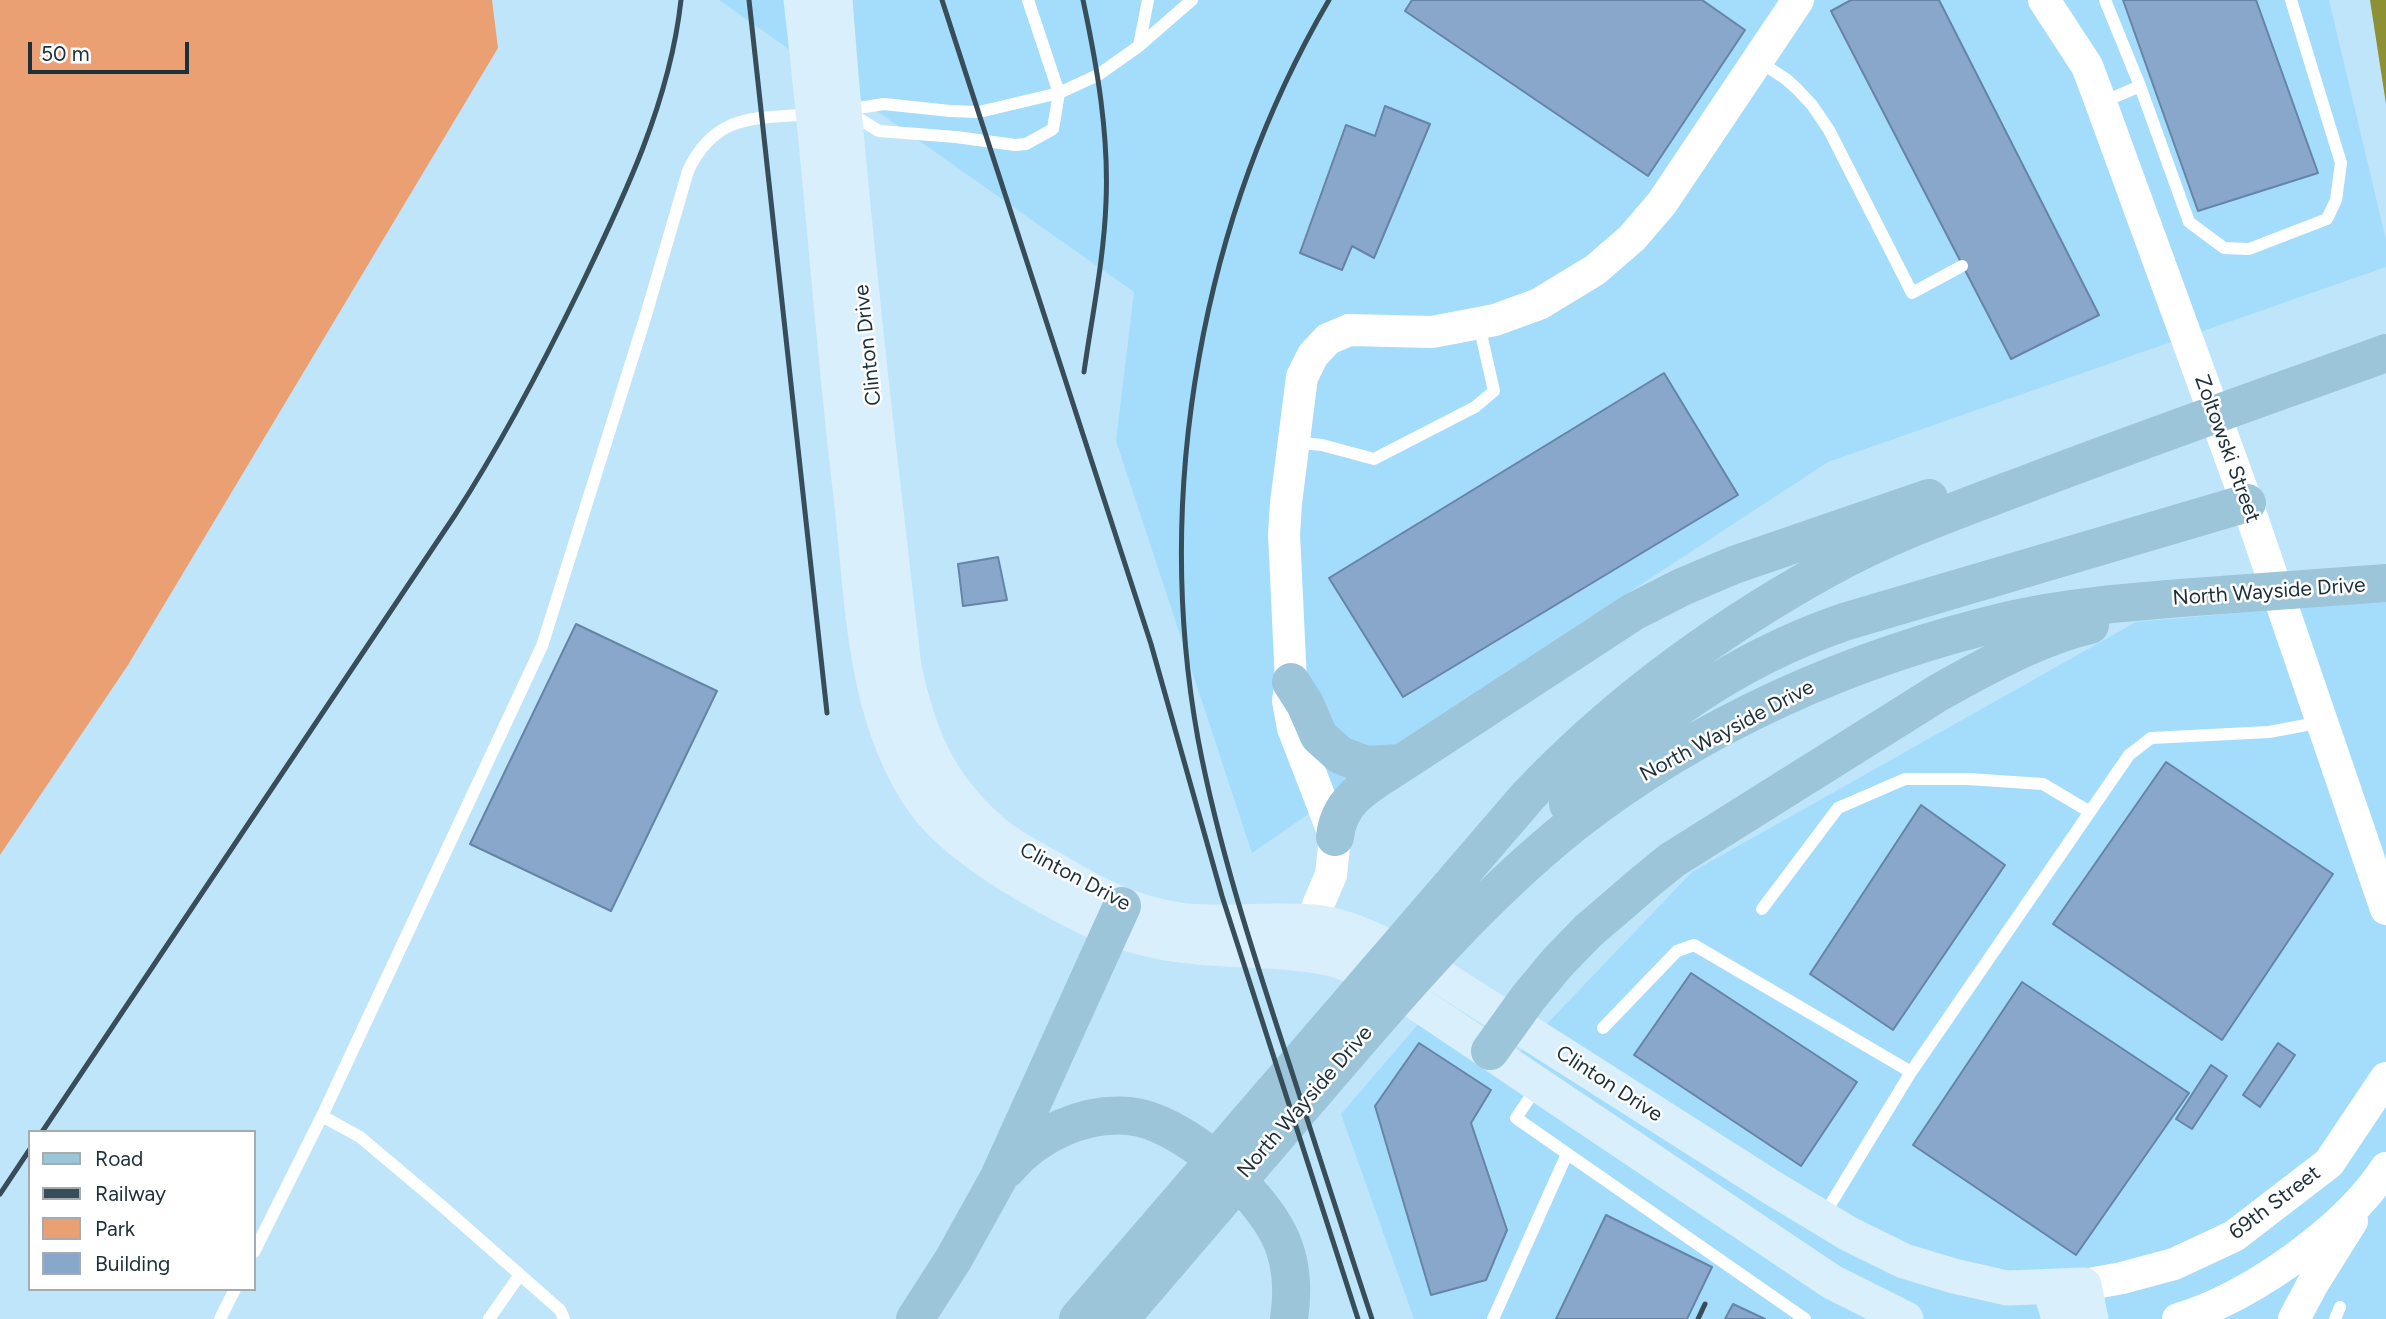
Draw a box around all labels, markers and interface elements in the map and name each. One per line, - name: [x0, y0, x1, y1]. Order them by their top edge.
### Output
- scale bar: [32, 28, 192, 72]
- text: 50 m: [41, 41, 90, 66]
- street label: Clinton Drive: [849, 283, 887, 407]
- street label: Zoltowski Street: [2189, 372, 2265, 526]
- street label: North Wayside Drive: [2172, 573, 2366, 611]
- street label: North Wayside Drive: [1636, 674, 1818, 788]
- street label: Clinton Drive: [1015, 837, 1135, 917]
- street label: North Wayside Drive: [1232, 1021, 1378, 1183]
- street label: Clinton Drive: [1551, 1040, 1667, 1128]
- legend: [28, 1130, 256, 1291]
- text: Road: [95, 1146, 143, 1171]
- street label: 69th Street: [2225, 1161, 2325, 1245]
- text: Railway: [95, 1181, 166, 1206]
- text: Park: [95, 1216, 135, 1241]
- text: Building: [95, 1251, 170, 1276]

